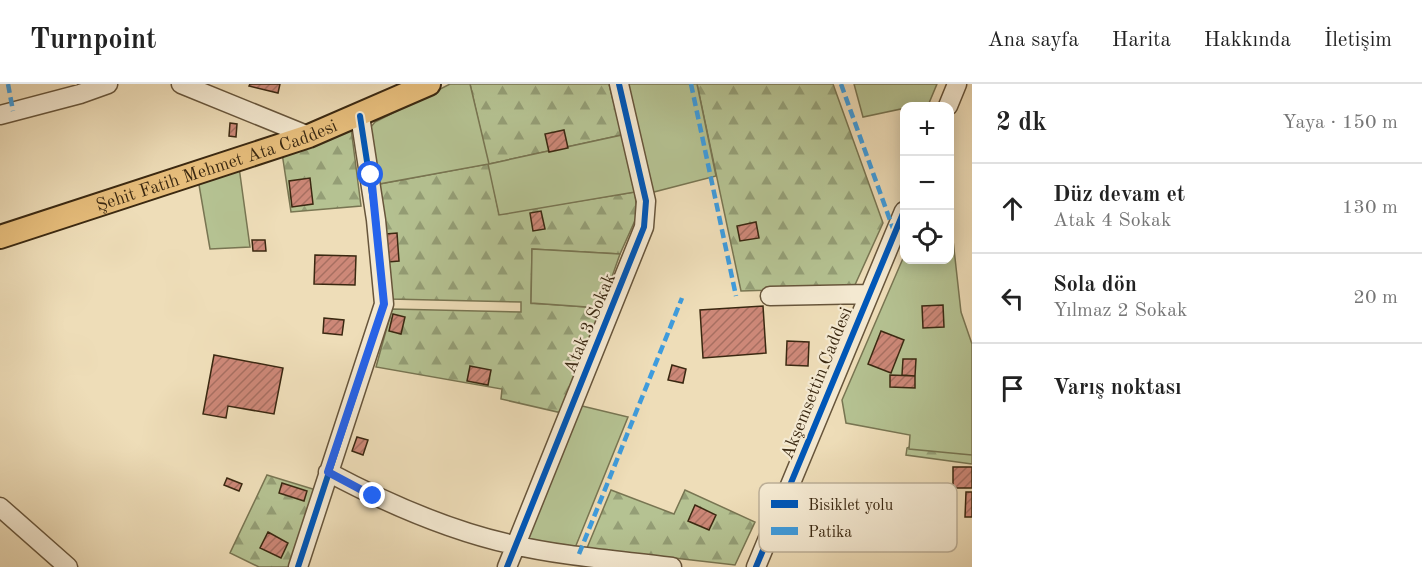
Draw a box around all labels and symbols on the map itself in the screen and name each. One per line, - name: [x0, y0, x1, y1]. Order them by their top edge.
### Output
- street label: Şehit Fatih Mehmet Ata Caddesi: [94, 117, 340, 215]
- route start: [357, 161, 383, 187]
- street label: Atak 3 Sokak: [561, 271, 619, 376]
- street label: Akşemsettin Caddesi: [778, 305, 856, 462]
- route end: [359, 482, 385, 508]
- legend: [759, 483, 957, 552]
- text: Bisiklet yolu: [808, 498, 894, 514]
- text: Patika: [808, 525, 852, 541]

